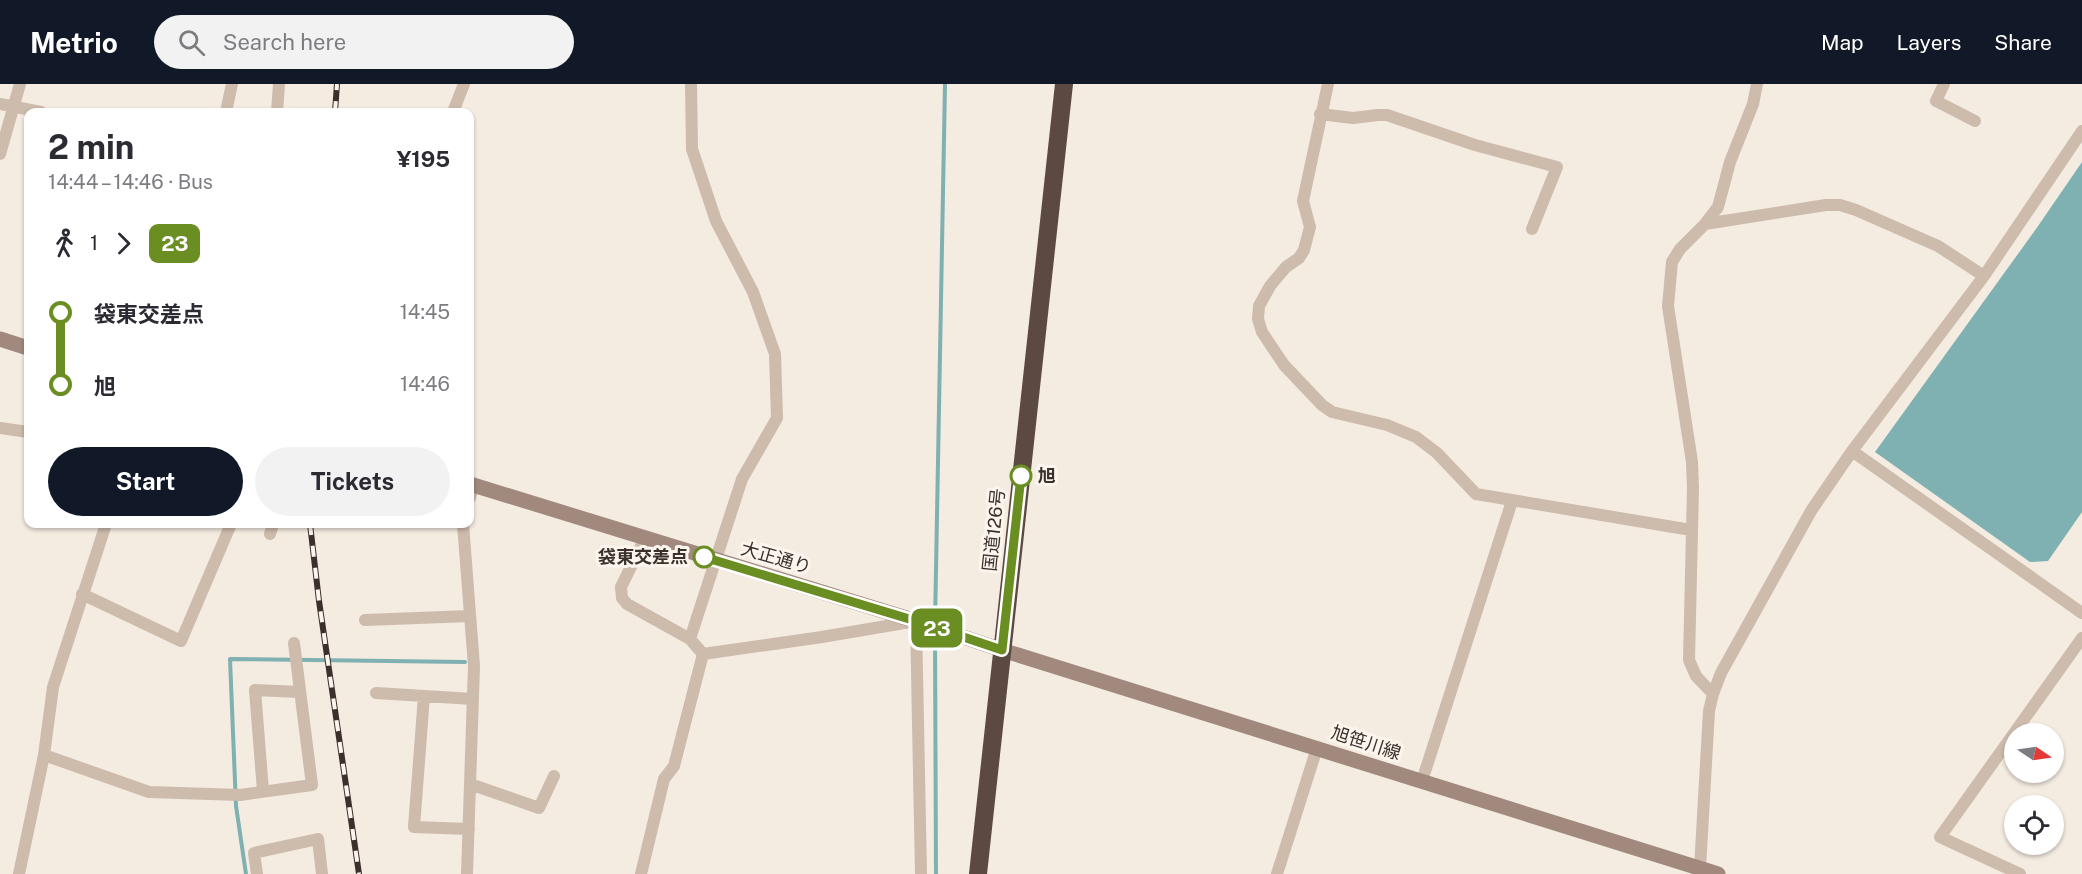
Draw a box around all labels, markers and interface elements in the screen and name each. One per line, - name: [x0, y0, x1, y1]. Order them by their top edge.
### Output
- search box: [154, 15, 574, 69]
- text: Metrio: [30, 26, 118, 59]
- icon: search: [175, 26, 208, 59]
- text: Search here: [223, 29, 346, 55]
- text: Map: [1821, 30, 1864, 55]
- text: Layers: [1897, 30, 1961, 55]
- text: Share: [1994, 30, 2052, 55]
- text: 2 min: [48, 128, 134, 166]
- text: ¥195: [397, 146, 450, 172]
- text: 14:44 – 14:46 · Bus: [48, 170, 213, 194]
- icon: walk: [48, 227, 81, 260]
- icon: forward: [107, 227, 140, 260]
- text: 1: [90, 231, 98, 255]
- text: 23: [161, 231, 188, 256]
- text: 14:45: [400, 300, 450, 324]
- text: 袋東交差点: [94, 301, 204, 327]
- text: 14:46: [400, 372, 450, 396]
- text: 旭: [94, 373, 116, 399]
- button: Start: [48, 447, 243, 516]
- button: Tickets: [255, 447, 450, 516]
- marker: 旭: [1010, 465, 1032, 487]
- place label: 旭: [1038, 465, 1056, 486]
- street label: 国道126号: [979, 487, 1008, 572]
- street label: 大正通り: [739, 538, 814, 578]
- place label: 袋東交差点: [598, 546, 688, 567]
- marker: 袋東交差点: [693, 546, 715, 568]
- line badge: 23: [910, 608, 964, 648]
- text: 23: [923, 616, 951, 641]
- street label: 旭笹川線: [1329, 721, 1404, 764]
- north arrow: [2004, 723, 2064, 783]
- map controls: [2004, 723, 2064, 855]
- button: locate: [2004, 795, 2064, 855]

